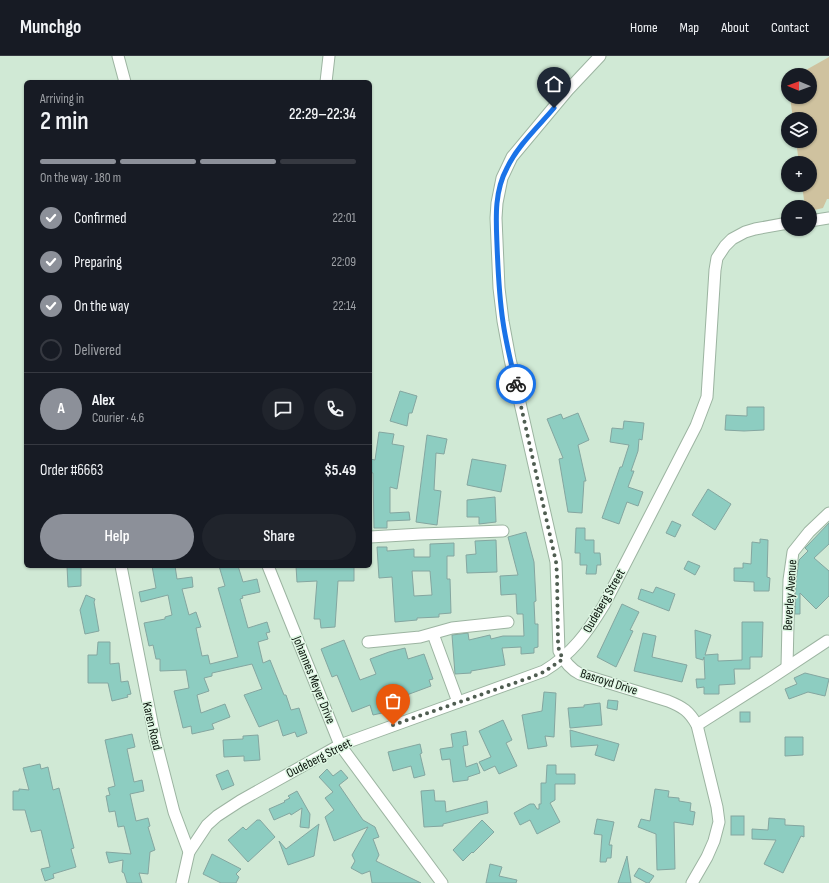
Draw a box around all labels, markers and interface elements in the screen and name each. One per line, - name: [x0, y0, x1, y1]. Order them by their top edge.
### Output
- text: Munchgo: [20, 16, 81, 39]
- text: Home: [630, 19, 658, 36]
- text: Map: [680, 19, 699, 36]
- text: About: [721, 19, 749, 36]
- text: Contact: [771, 19, 809, 36]
- pin: [537, 67, 571, 108]
- north arrow: [781, 68, 817, 104]
- map controls: [781, 68, 817, 236]
- icon: home: [543, 73, 565, 95]
- text: Arriving in: [40, 91, 84, 107]
- text: 22:29–22:34: [289, 105, 356, 124]
- text: 2 min: [40, 106, 89, 137]
- button: layers: [781, 112, 817, 148]
- button: +: [781, 156, 817, 192]
- text: On the way · 180 m: [40, 170, 121, 186]
- button: −: [781, 200, 817, 236]
- icon: check: [40, 207, 62, 229]
- text: Confirmed: [74, 209, 127, 228]
- text: 22:01: [332, 210, 356, 226]
- icon: check: [40, 251, 62, 273]
- text: Preparing: [74, 253, 122, 272]
- text: 22:09: [331, 254, 356, 270]
- icon: check: [40, 295, 62, 317]
- text: On the way: [74, 297, 129, 316]
- text: 22:14: [333, 298, 356, 314]
- text: Delivered: [74, 341, 121, 360]
- courier: [496, 364, 536, 404]
- icon: bike: [505, 373, 527, 395]
- button: chat: [262, 388, 304, 430]
- button: phone: [314, 388, 356, 430]
- text: Alex: [92, 391, 115, 410]
- text: A: [57, 399, 65, 418]
- text: Courier · 4.6: [92, 410, 144, 426]
- text: Order #6663: [40, 461, 103, 480]
- text: $5.49: [324, 461, 356, 480]
- button: Help: [40, 514, 194, 560]
- button: Share: [202, 514, 356, 560]
- street label: Beverley Avenue: [780, 559, 800, 631]
- street label: Oudeberg Street: [579, 566, 629, 636]
- street label: Johannes Meyer Drive: [289, 633, 339, 726]
- street label: Basroyd Drive: [578, 665, 640, 699]
- pin: [376, 684, 410, 725]
- icon: bag: [382, 690, 404, 712]
- street label: Karen Road: [139, 700, 165, 752]
- street label: Oudeberg Street: [284, 735, 354, 781]

